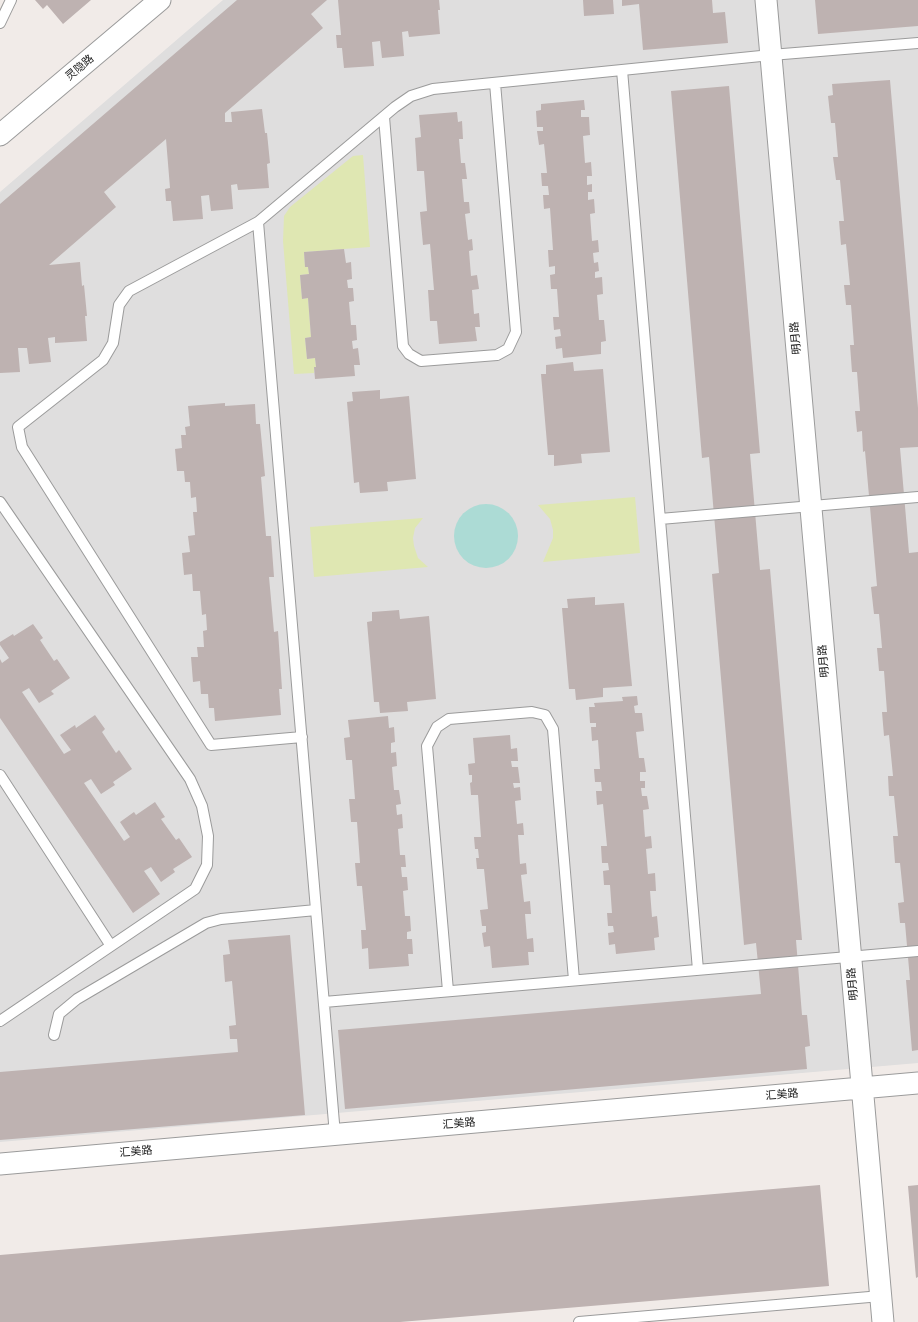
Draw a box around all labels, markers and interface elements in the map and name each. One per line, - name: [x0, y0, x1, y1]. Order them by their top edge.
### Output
- street label: 灵隐路: [63, 52, 97, 84]
- street label: 明月路: [788, 321, 804, 355]
- street label: 明月路: [816, 644, 832, 678]
- street label: 明月路: [845, 967, 861, 1001]
- street label: 汇美路: [765, 1087, 799, 1103]
- street label: 汇美路: [442, 1116, 476, 1132]
- street label: 汇美路: [119, 1144, 153, 1160]

